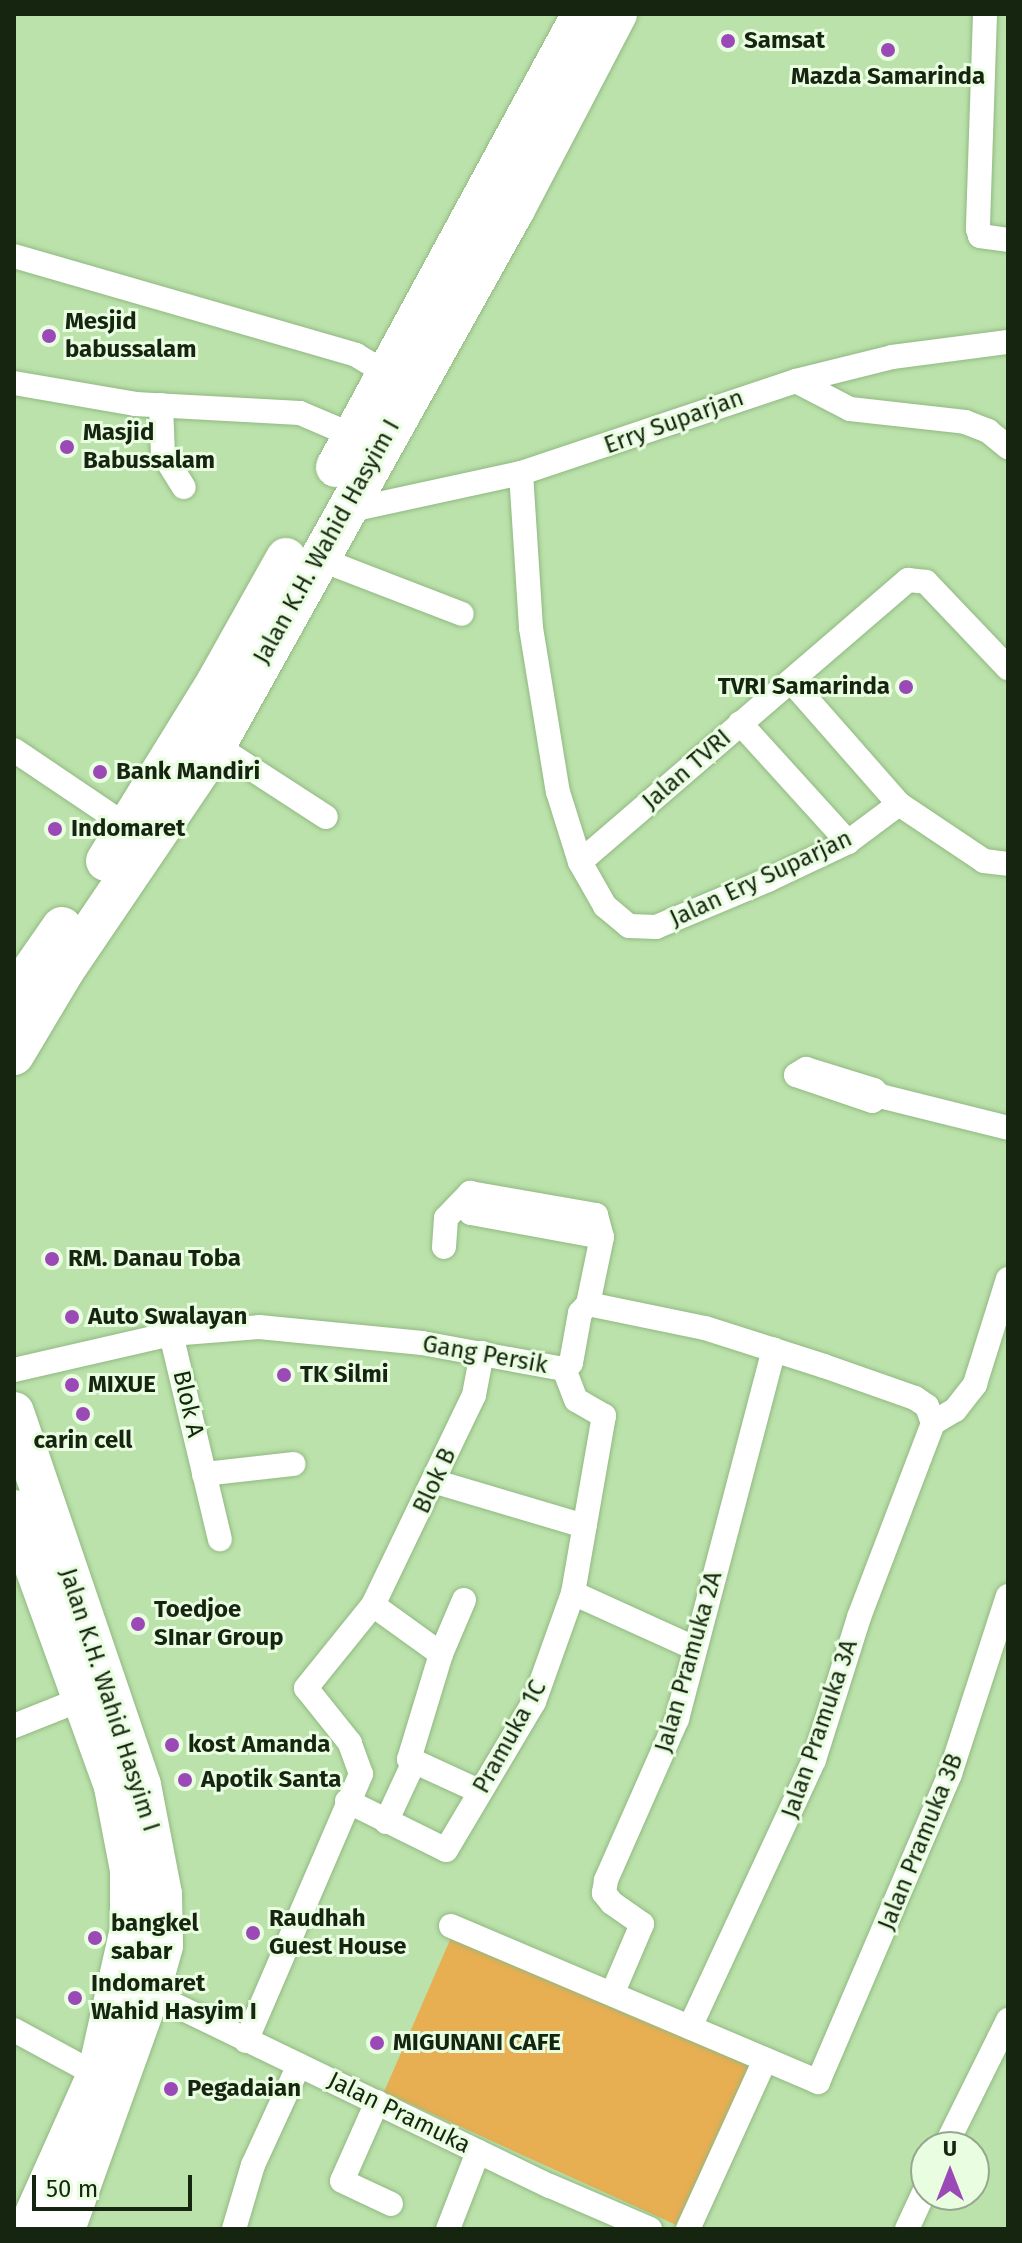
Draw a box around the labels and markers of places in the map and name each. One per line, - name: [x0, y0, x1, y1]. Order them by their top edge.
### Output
- place label: Samsat: [744, 27, 825, 55]
- marker: Samsat: [719, 32, 737, 50]
- marker: Mazda Samarinda: [879, 41, 897, 59]
- place label: Mazda Samarinda: [791, 63, 985, 91]
- place label: Mesjid babussalam: [65, 308, 196, 364]
- marker: Mesjid babussalam: [40, 327, 58, 345]
- place label: Masjid Babussalam: [83, 419, 215, 475]
- marker: Masjid Babussalam: [58, 438, 76, 456]
- place label: TVRI Samarinda: [718, 673, 890, 701]
- marker: TVRI Samarinda: [897, 678, 915, 696]
- place label: Bank Mandiri: [116, 758, 260, 786]
- marker: Bank Mandiri: [91, 763, 109, 781]
- place label: Indomaret: [71, 815, 185, 843]
- marker: Indomaret: [46, 820, 64, 838]
- place label: RM. Danau Toba: [68, 1245, 241, 1273]
- marker: RM. Danau Toba: [43, 1250, 61, 1268]
- place label: Auto Swalayan: [88, 1303, 247, 1331]
- marker: Auto Swalayan: [63, 1308, 81, 1326]
- place label: TK Silmi: [300, 1361, 389, 1389]
- marker: TK Silmi: [275, 1366, 293, 1384]
- place label: MIXUE: [88, 1371, 156, 1399]
- marker: MIXUE: [63, 1376, 81, 1394]
- marker: carin cell: [74, 1405, 92, 1423]
- place label: carin cell: [34, 1427, 132, 1455]
- place label: Toedjoe SInar Group: [154, 1596, 284, 1652]
- marker: Toedjoe SInar Group: [129, 1615, 147, 1633]
- place label: kost Amanda: [188, 1731, 330, 1759]
- marker: kost Amanda: [163, 1736, 181, 1754]
- place label: Apotik Santa: [201, 1766, 341, 1794]
- marker: Apotik Santa: [176, 1771, 194, 1789]
- place label: Raudhah Guest House: [269, 1905, 407, 1961]
- place label: bangkel sabar: [111, 1910, 199, 1966]
- marker: Raudhah Guest House: [244, 1924, 262, 1942]
- marker: bangkel sabar: [86, 1929, 104, 1947]
- place label: Indomaret Wahid Hasyim I: [91, 1970, 257, 2026]
- marker: Indomaret Wahid Hasyim I: [66, 1989, 84, 2007]
- place label: MIGUNANI CAFE: [393, 2029, 561, 2057]
- marker: MIGUNANI CAFE: [368, 2034, 386, 2052]
- place label: Pegadaian: [187, 2075, 301, 2103]
- marker: Pegadaian: [162, 2080, 180, 2098]

